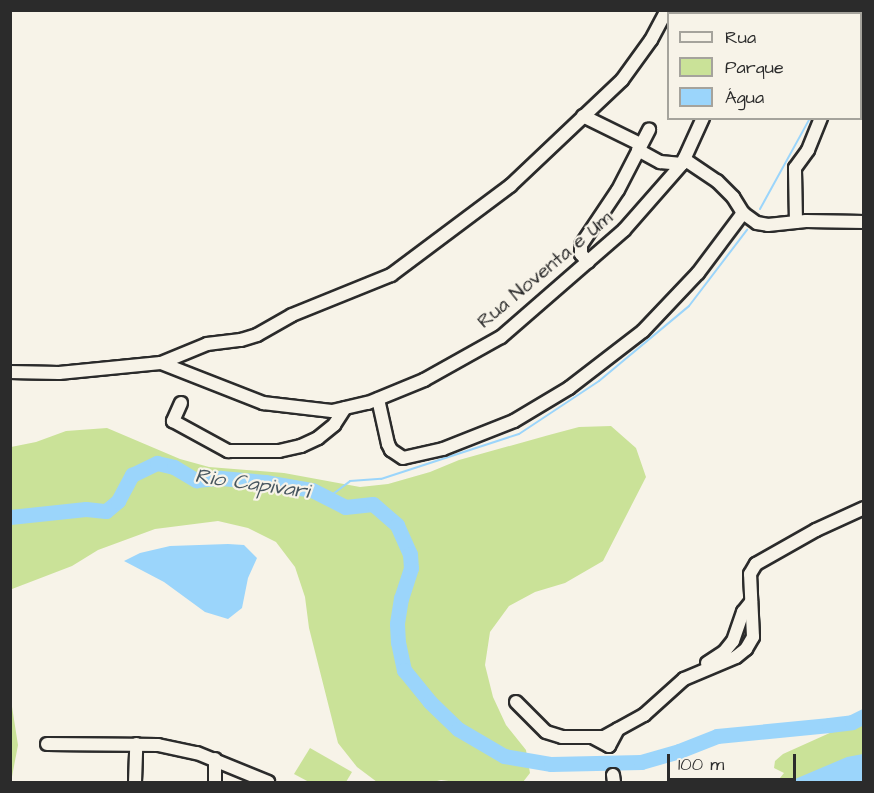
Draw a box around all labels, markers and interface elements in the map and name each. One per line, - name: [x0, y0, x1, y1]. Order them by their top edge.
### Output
- legend: [667, 12, 862, 120]
- text: Rua: [725, 25, 756, 50]
- text: Parque: [725, 55, 784, 80]
- text: Água: [725, 85, 764, 110]
- street label: Rua Noventa e Um: [472, 206, 618, 334]
- water label: Rio Capivari: [193, 464, 311, 504]
- scale bar: [670, 742, 799, 780]
- text: 100 m: [678, 752, 724, 777]

